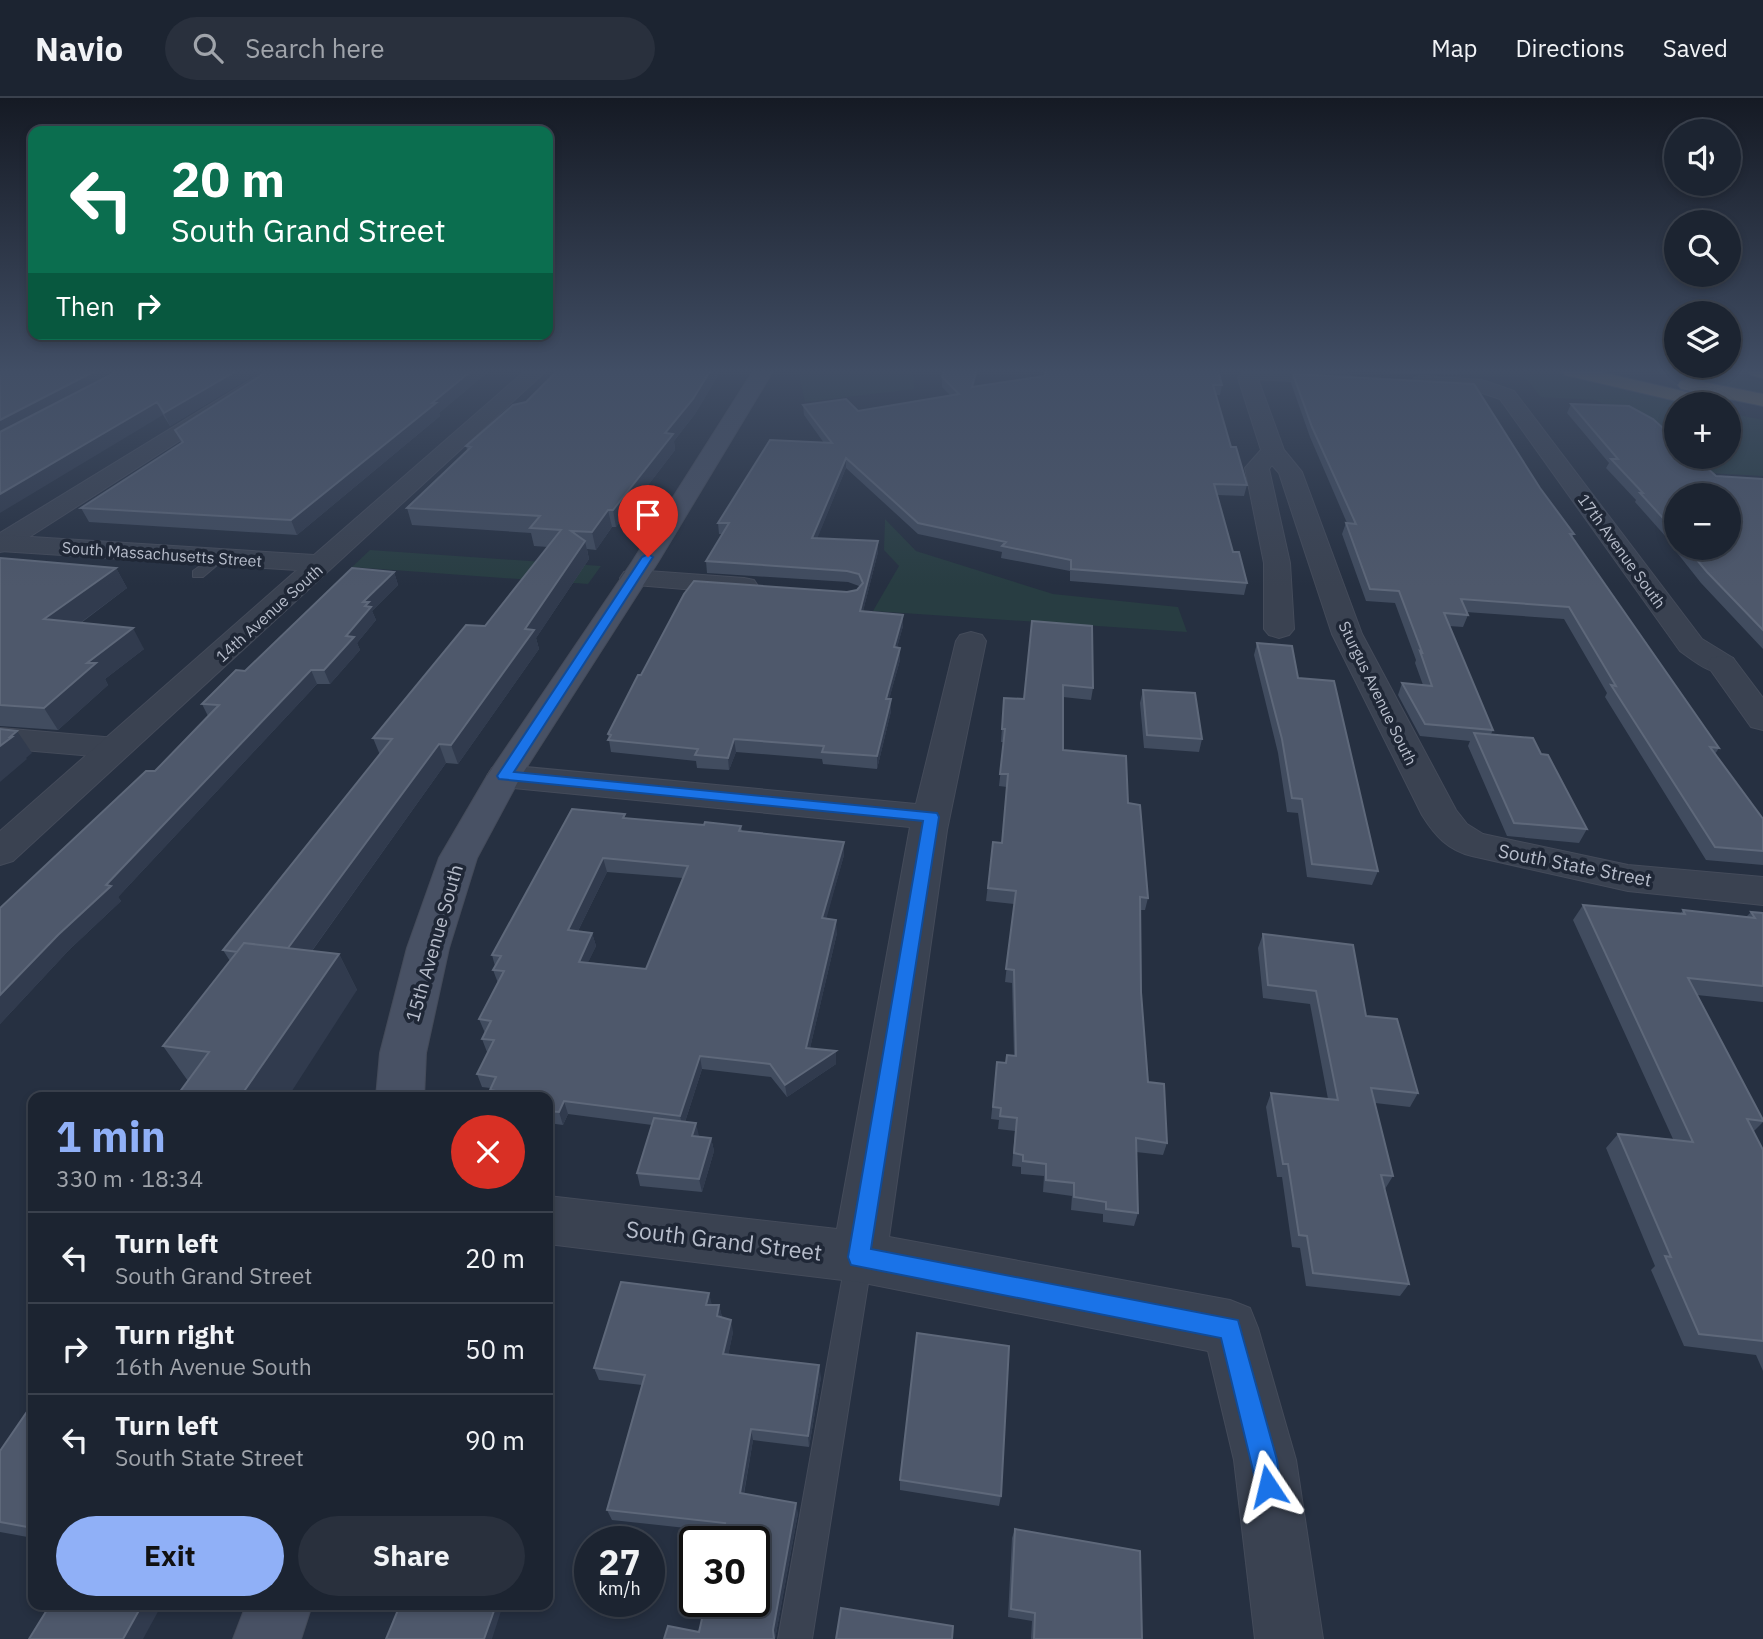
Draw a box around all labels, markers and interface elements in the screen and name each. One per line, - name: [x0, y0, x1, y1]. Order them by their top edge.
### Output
- search box: [165, 17, 655, 80]
- text: Navio: [35, 27, 123, 70]
- icon: search: [189, 29, 227, 67]
- text: Search here: [245, 31, 385, 65]
- text: Map: [1431, 32, 1477, 64]
- text: Directions: [1515, 32, 1625, 64]
- text: Saved: [1663, 32, 1728, 64]
- map controls: [1664, 119, 1741, 560]
- button: sound: [1664, 119, 1741, 196]
- text: 20 m: [171, 147, 285, 210]
- icon: left: [56, 154, 147, 245]
- text: South Grand Street: [171, 209, 446, 251]
- button: search: [1664, 210, 1741, 287]
- icon: right: [129, 287, 167, 325]
- text: Then: [56, 289, 115, 323]
- button: layers: [1664, 301, 1741, 378]
- button: +: [1664, 392, 1741, 469]
- button: −: [1664, 483, 1741, 560]
- pin: [618, 485, 678, 557]
- street label: 17th Avenue South: [1574, 490, 1670, 612]
- icon: arrive: [629, 496, 667, 534]
- street label: South Massachusetts Street: [61, 537, 263, 571]
- street label: 14th Avenue South: [211, 560, 327, 666]
- street label: Sturgus Avenue South: [1334, 618, 1422, 768]
- street label: South State Street: [1496, 838, 1654, 892]
- street label: 15th Avenue South: [400, 862, 468, 1024]
- text: 1 min: [56, 1109, 166, 1164]
- button: close: [451, 1115, 525, 1189]
- text: 330 m · 18:34: [56, 1163, 203, 1193]
- street label: South Grand Street: [624, 1213, 824, 1267]
- text: Turn left: [115, 1226, 218, 1260]
- icon: left: [56, 1239, 94, 1277]
- text: 20 m: [465, 1241, 525, 1275]
- text: South Grand Street: [115, 1260, 312, 1290]
- text: Turn right: [115, 1317, 234, 1351]
- icon: right: [56, 1330, 94, 1368]
- text: 50 m: [465, 1332, 525, 1366]
- text: 16th Avenue South: [115, 1351, 312, 1381]
- text: Turn left: [115, 1408, 218, 1442]
- icon: left: [56, 1421, 94, 1459]
- text: 90 m: [465, 1423, 525, 1457]
- text: South State Street: [115, 1442, 304, 1472]
- position arrow: [1231, 1449, 1305, 1523]
- button: Exit: [56, 1516, 284, 1596]
- button: Share: [298, 1516, 525, 1596]
- speed limit sign: 30: [679, 1526, 770, 1617]
- text: 27: [598, 1539, 641, 1585]
- text: km/h: [598, 1577, 641, 1600]

